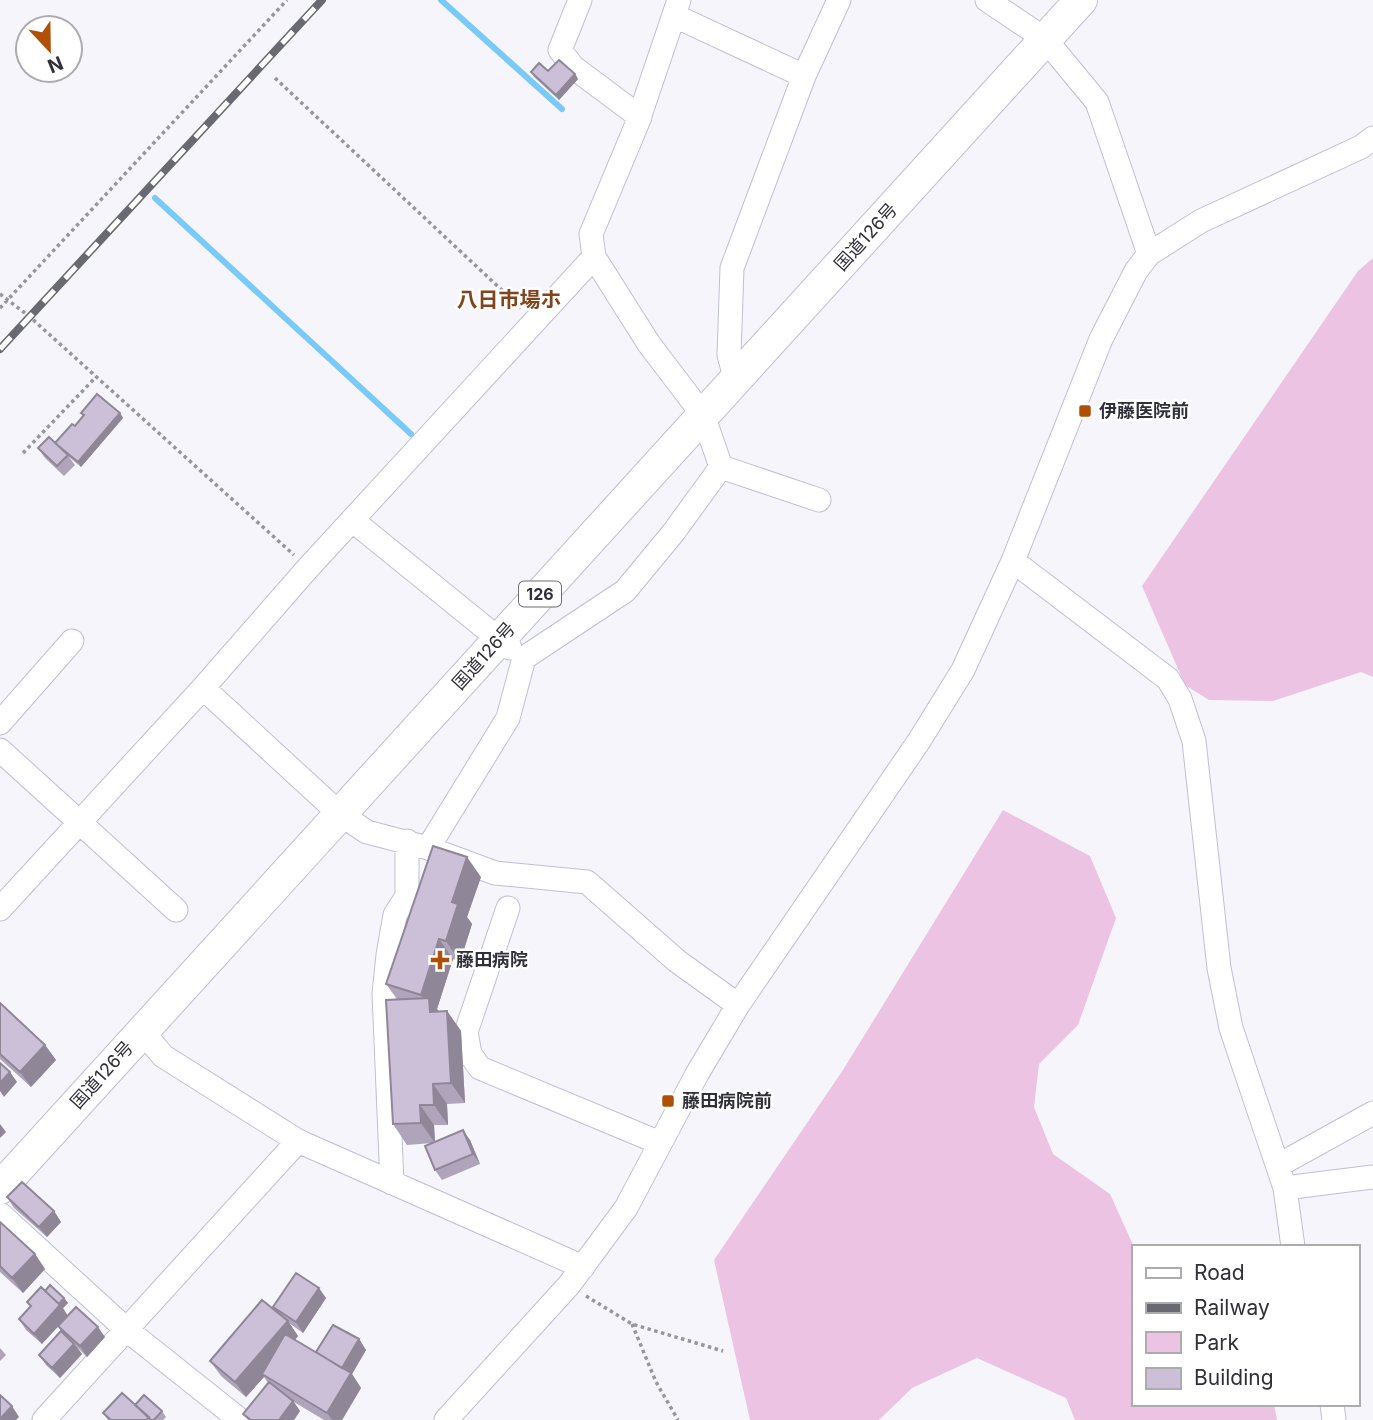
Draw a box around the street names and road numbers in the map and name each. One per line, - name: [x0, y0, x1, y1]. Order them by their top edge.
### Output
- street label: 国道126号: [830, 199, 901, 275]
- road number: 126: [519, 582, 561, 607]
- street label: 国道126号: [448, 618, 519, 694]
- street label: 国道126号: [66, 1037, 137, 1113]

